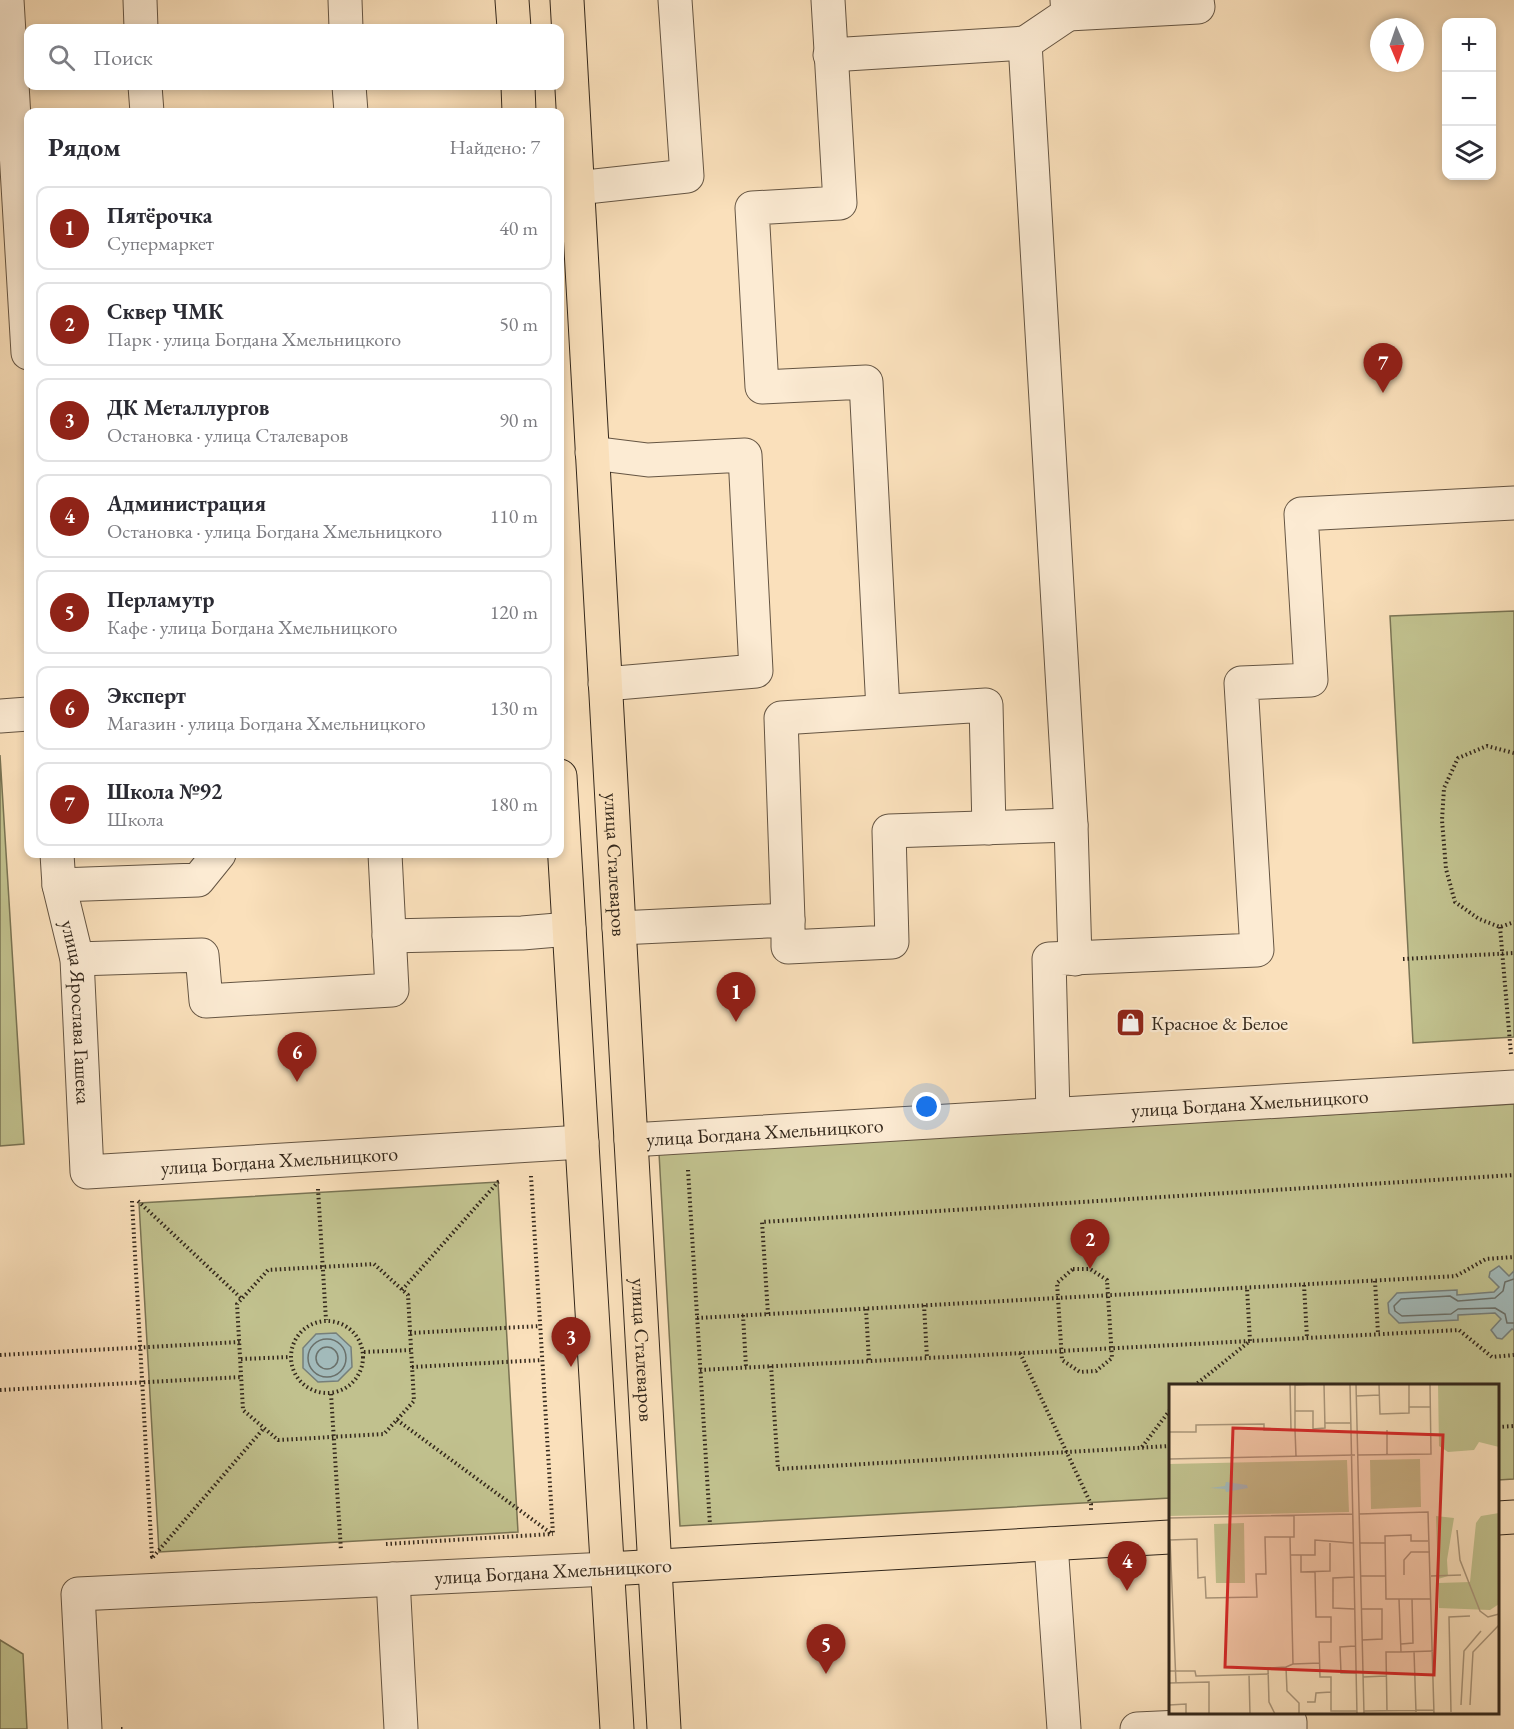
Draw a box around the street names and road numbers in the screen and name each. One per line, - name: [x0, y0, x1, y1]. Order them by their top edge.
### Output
- street label: улица Сталеваров: [599, 792, 633, 937]
- street label: улица Ярослава Гашека: [55, 917, 97, 1105]
- street label: улица Богдана Хмельницкого: [1130, 1083, 1369, 1123]
- street label: улица Богдана Хмельницкого: [645, 1112, 884, 1152]
- street label: улица Богдана Хмельницкого: [160, 1140, 399, 1181]
- street label: улица Сталеваров: [626, 1277, 660, 1422]
- street label: улица Богдана Хмельницкого: [434, 1552, 672, 1590]

